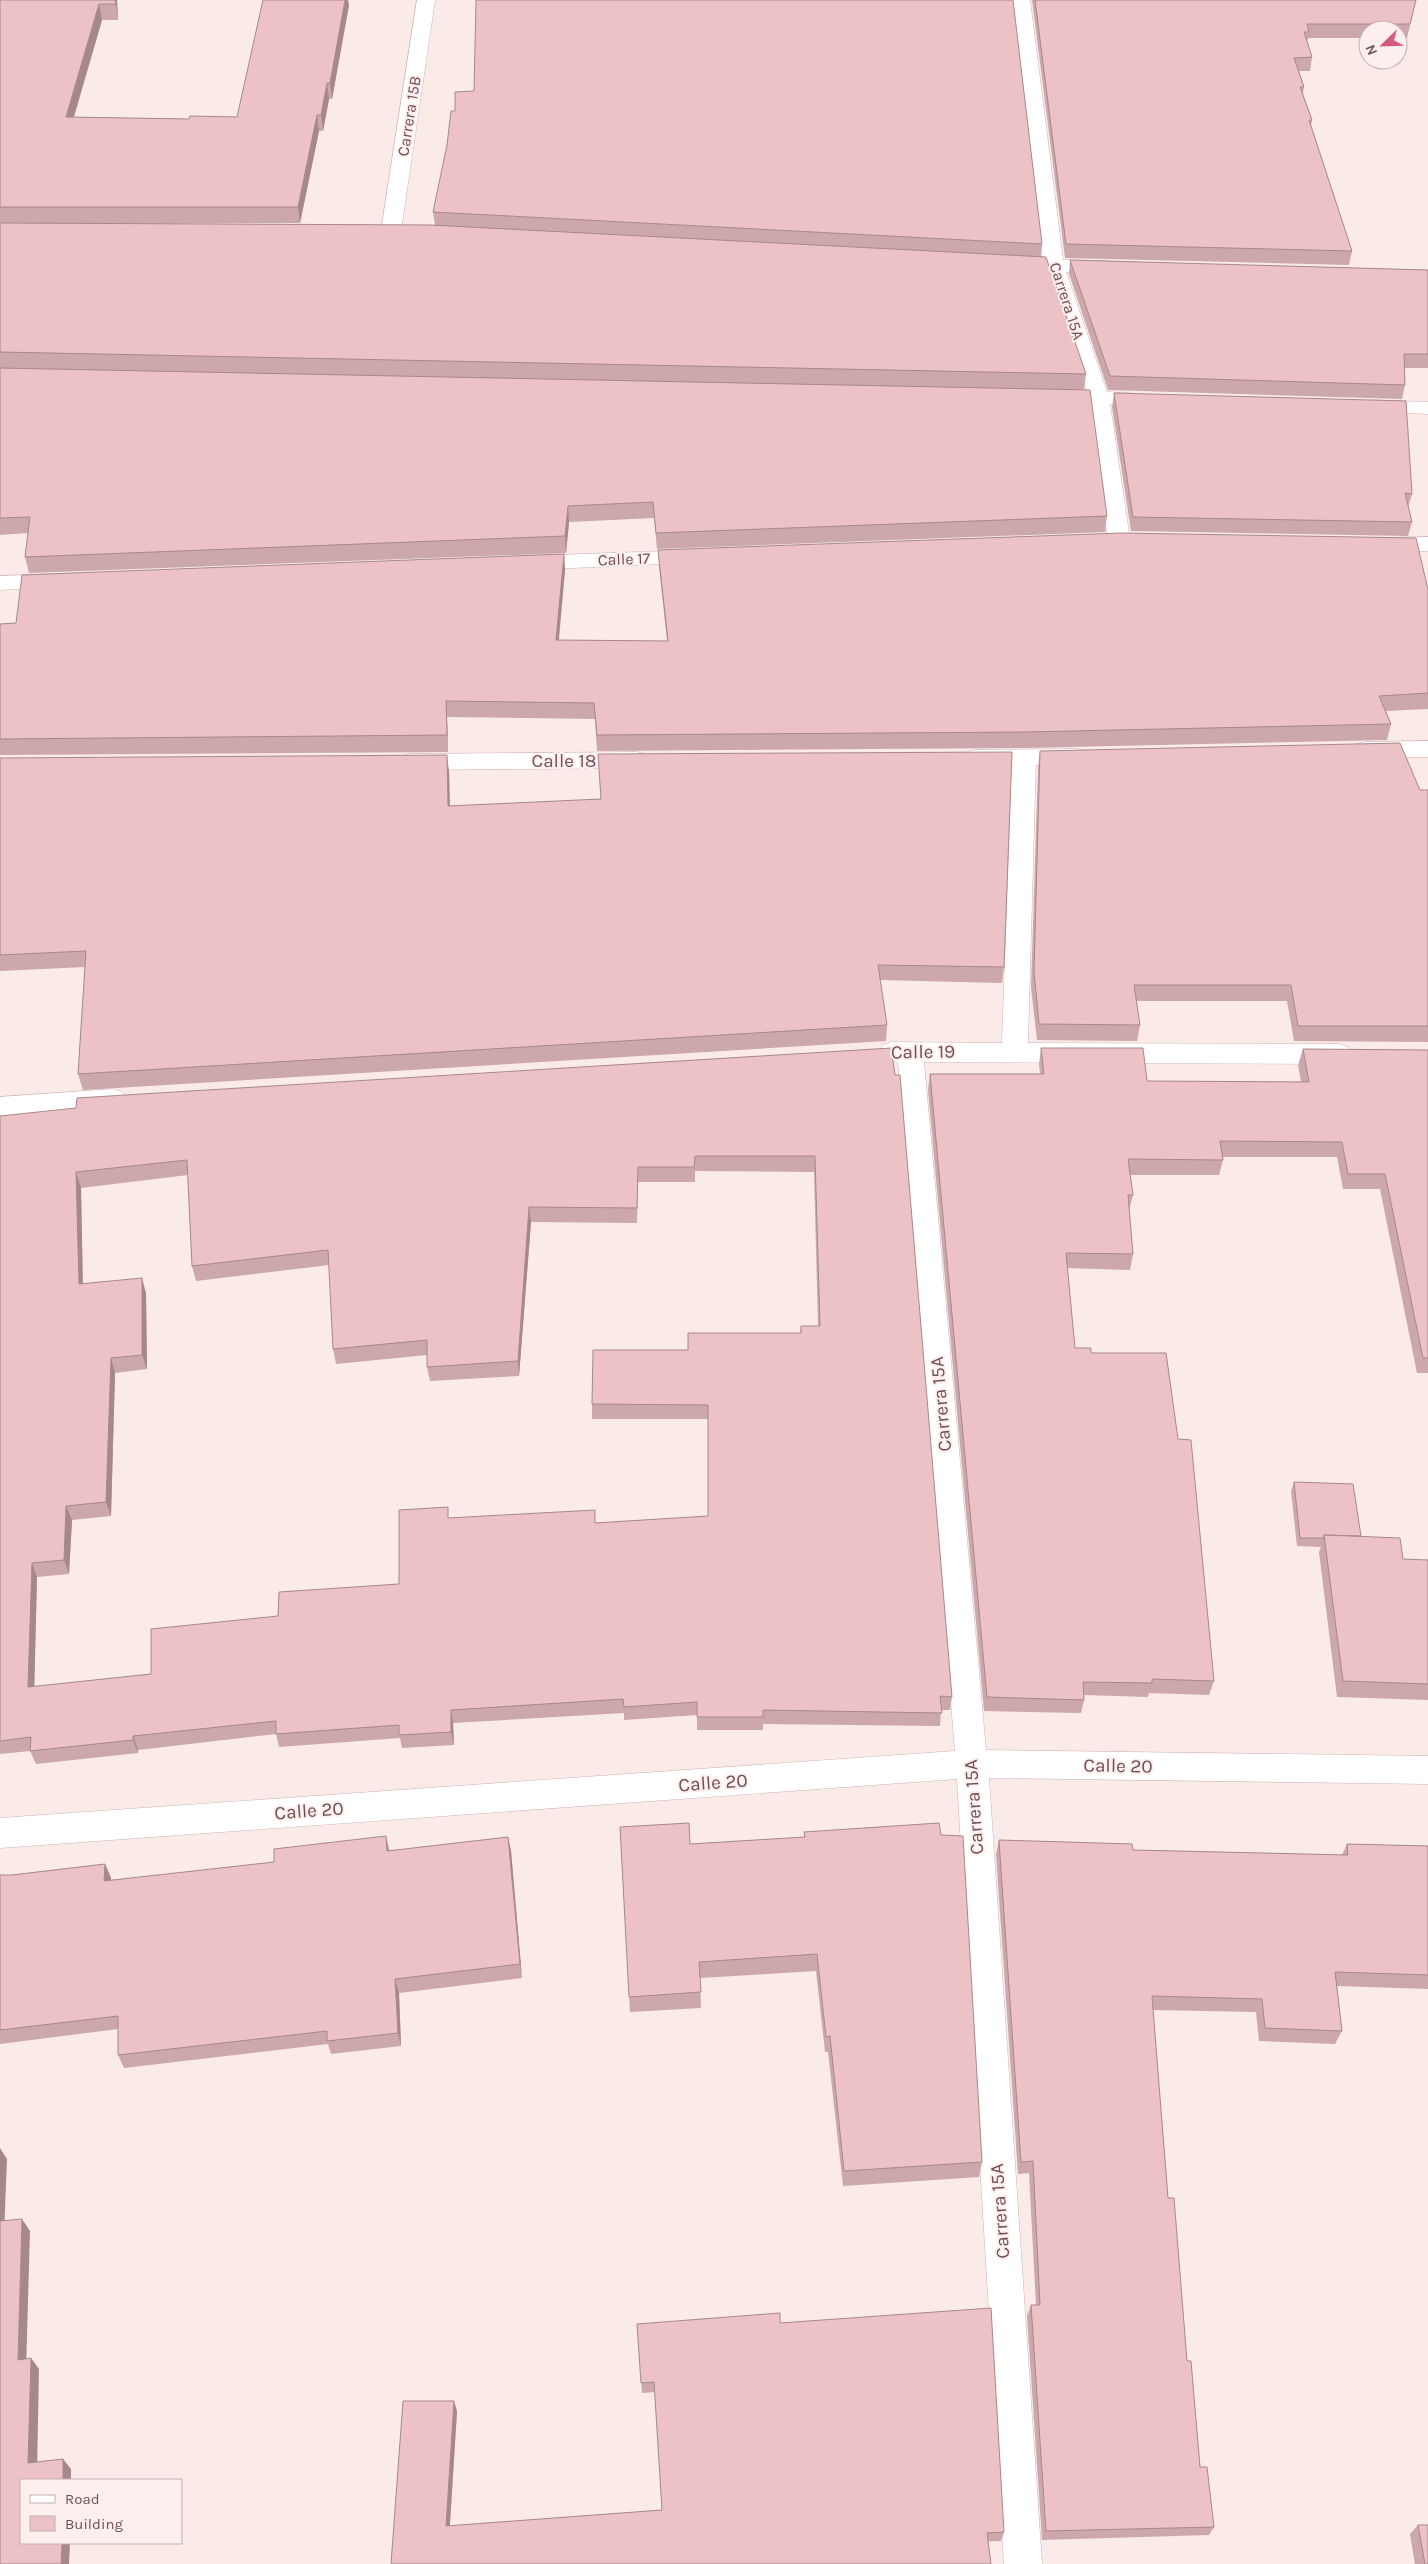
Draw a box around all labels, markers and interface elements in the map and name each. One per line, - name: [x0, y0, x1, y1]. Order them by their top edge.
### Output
- north arrow: [1358, 20, 1408, 70]
- text: N: [1362, 42, 1381, 58]
- street label: Carrera 15B: [393, 74, 425, 158]
- street label: Carrera 15A: [1046, 260, 1088, 342]
- street label: Calle 17: [597, 549, 651, 569]
- street label: Calle 18: [532, 750, 596, 772]
- street label: Calle 19: [891, 1040, 955, 1064]
- street label: Carrera 15A: [926, 1355, 956, 1452]
- street label: Calle 20: [1083, 1754, 1153, 1778]
- street label: Carrera 15A: [960, 1759, 988, 1855]
- street label: Calle 20: [678, 1770, 748, 1796]
- street label: Calle 20: [274, 1798, 344, 1824]
- street label: Carrera 15A: [986, 2163, 1014, 2259]
- legend: [20, 2479, 182, 2544]
- text: Road: [65, 2490, 100, 2508]
- text: Building: [65, 2515, 123, 2533]

